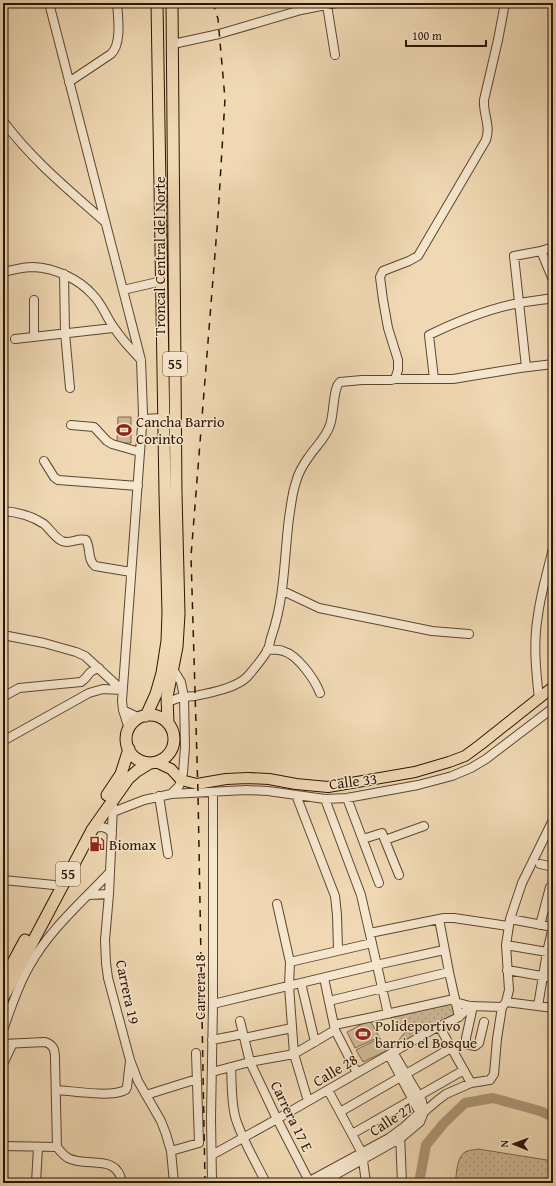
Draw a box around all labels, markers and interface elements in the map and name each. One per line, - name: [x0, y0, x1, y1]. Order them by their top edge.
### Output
- scale bar: [406, 22, 486, 48]
- text: 100 m: [412, 27, 442, 44]
- street label: Troncal Central del Norte: [149, 176, 170, 336]
- road number: 55: [163, 352, 187, 376]
- place label: Cancha Barrio Corinto: [136, 411, 225, 449]
- sports icon: Cancha Barrio Corinto: [115, 421, 133, 439]
- street label: Calle 33: [328, 768, 378, 794]
- place label: Biomax: [109, 834, 157, 855]
- fuel station icon: Biomax: [88, 835, 106, 853]
- road number: 55: [56, 862, 80, 886]
- street label: Carrera 18: [189, 954, 210, 1020]
- street label: Carrera 19: [111, 958, 145, 1026]
- place label: Polideportivo barrio el Bosque: [375, 1015, 477, 1053]
- sports icon: Polideportivo barrio el Bosque: [354, 1025, 372, 1043]
- street label: Calle 28: [309, 1049, 361, 1091]
- street label: Carrera 17 E: [266, 1077, 318, 1155]
- street label: Calle 27: [365, 1097, 417, 1141]
- north arrow: [494, 1124, 534, 1164]
- text: N: [496, 1139, 512, 1148]

